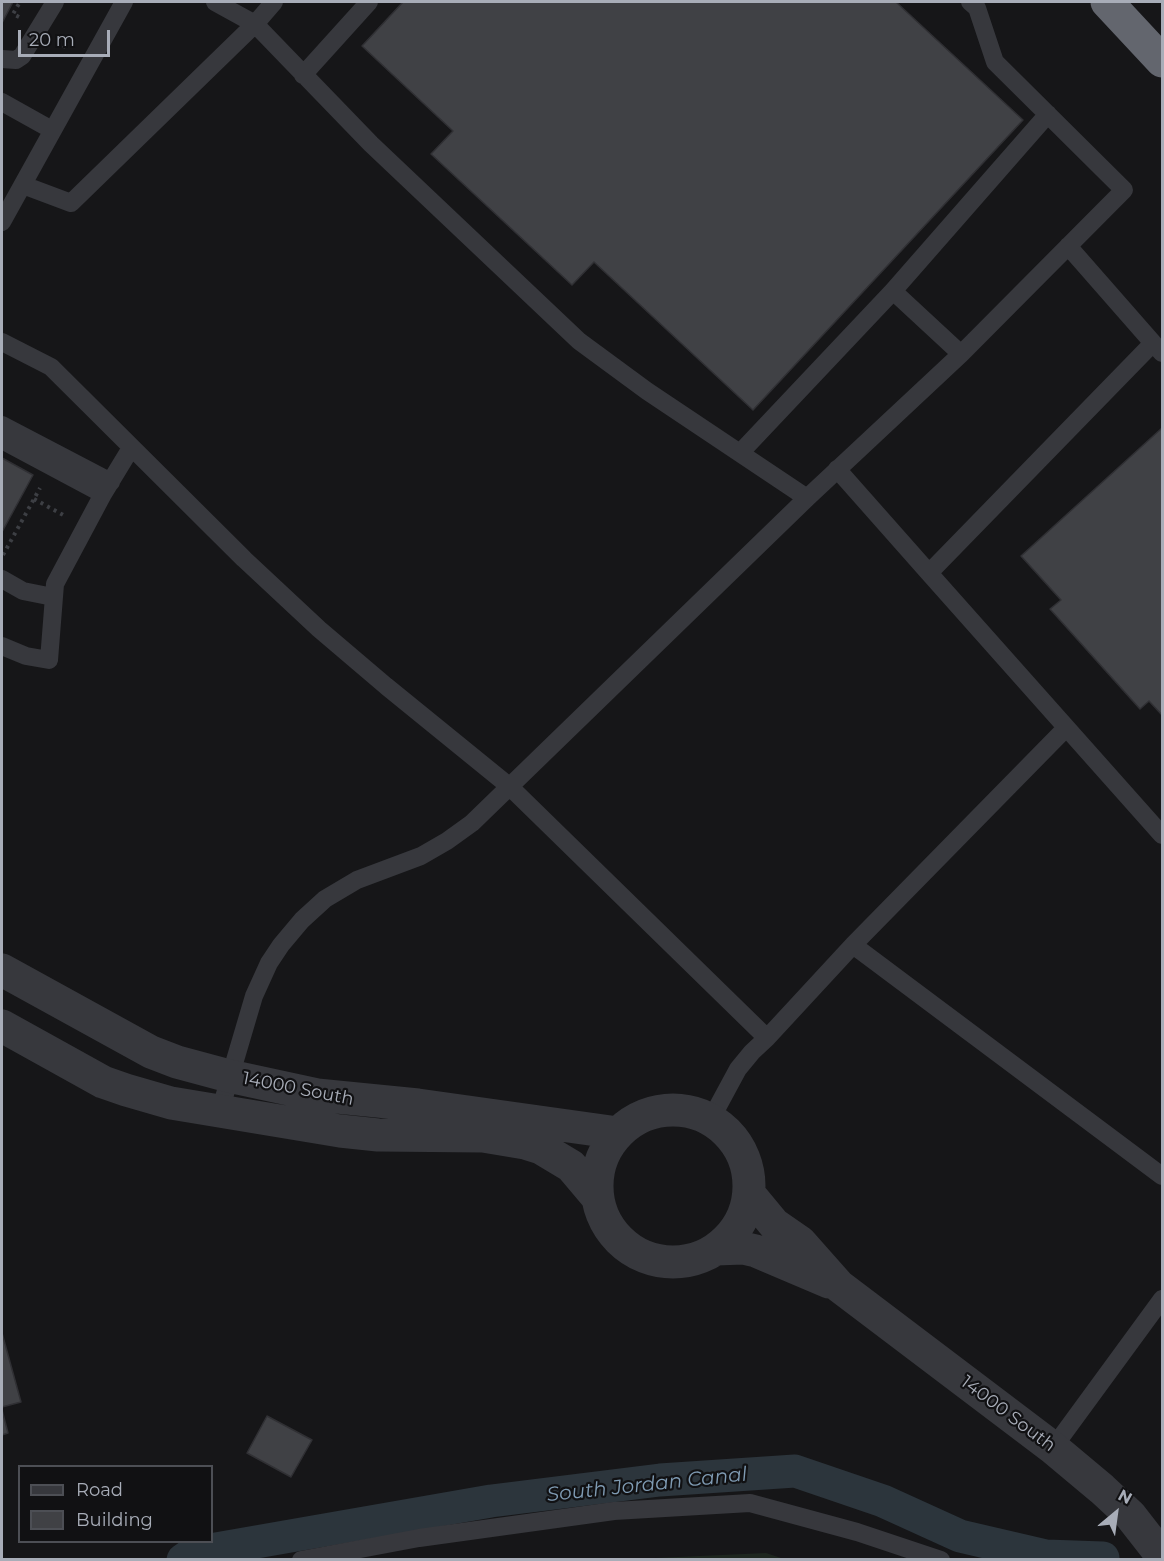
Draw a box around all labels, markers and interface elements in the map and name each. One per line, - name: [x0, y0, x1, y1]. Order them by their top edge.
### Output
- scale bar: [21, 18, 112, 56]
- text: 20 m: [29, 29, 75, 51]
- street label: 14000 South: [241, 1068, 355, 1110]
- street label: 14000 South: [956, 1371, 1060, 1457]
- water label: South Jordan Canal: [546, 1463, 748, 1507]
- legend: [18, 1465, 213, 1543]
- text: Road: [76, 1479, 123, 1501]
- north arrow: [1086, 1483, 1146, 1543]
- text: N: [1115, 1485, 1135, 1508]
- text: Building: [76, 1509, 153, 1531]

